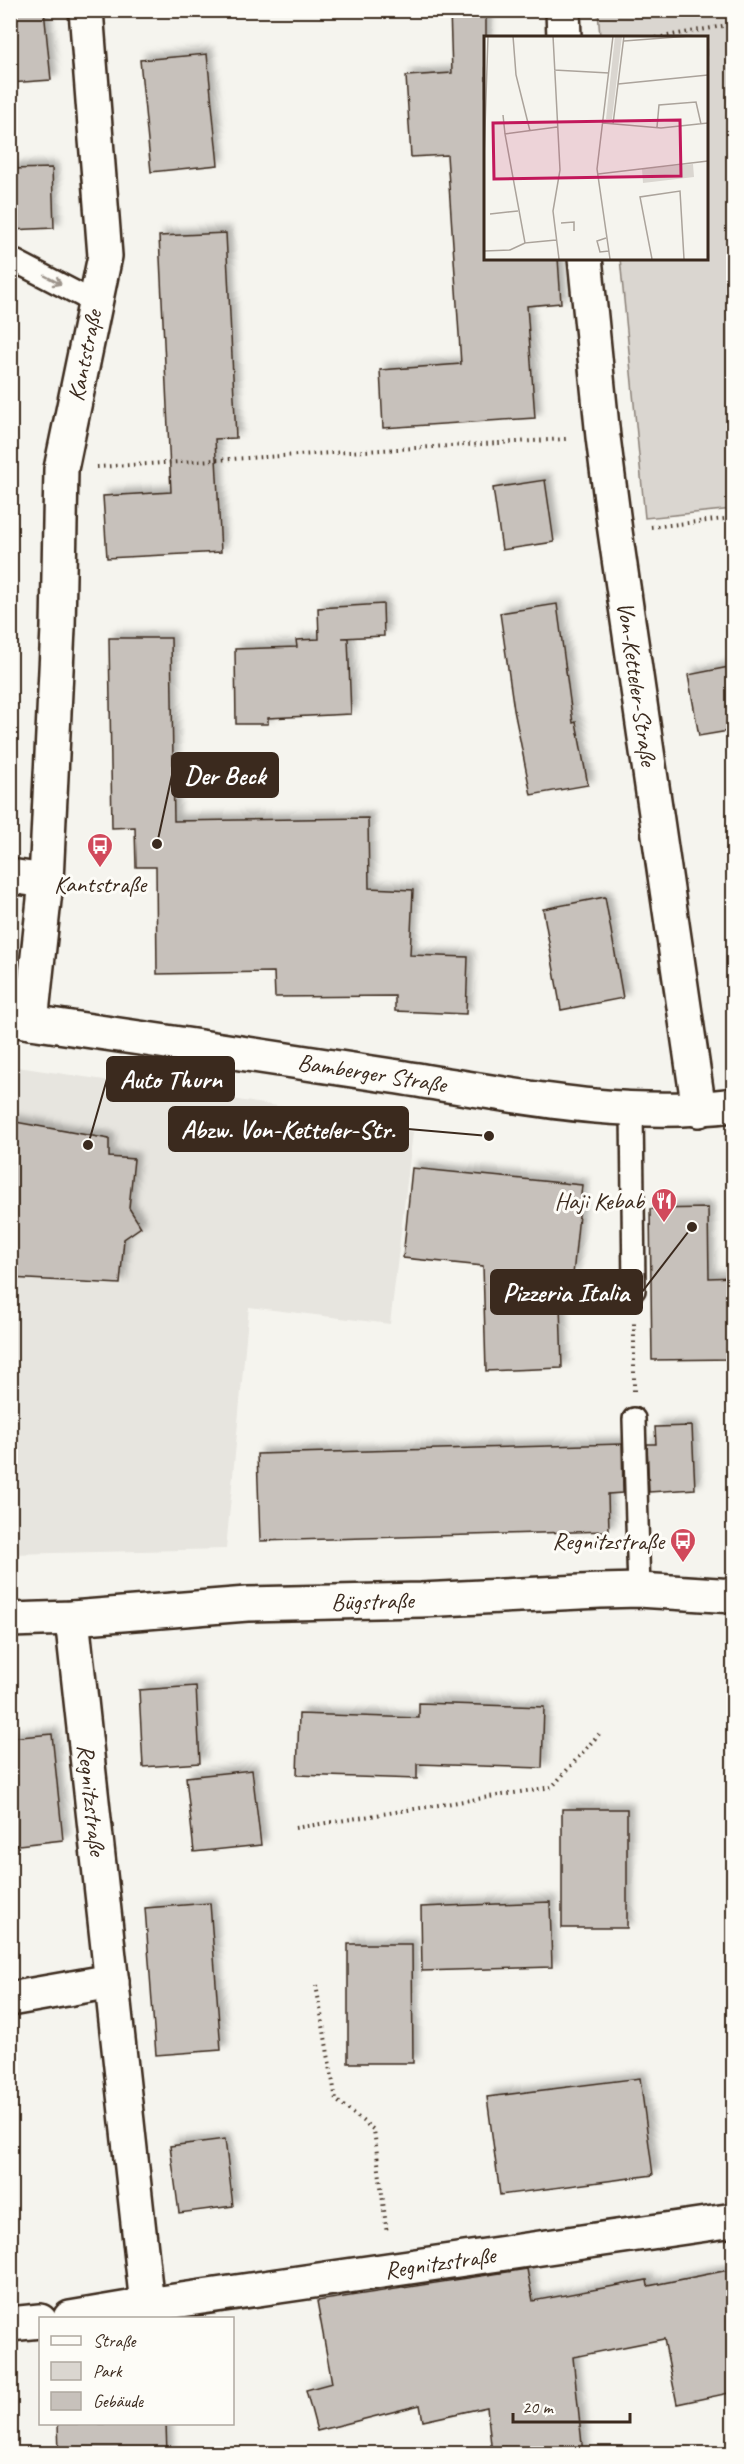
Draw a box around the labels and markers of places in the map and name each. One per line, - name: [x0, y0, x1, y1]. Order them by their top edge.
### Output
- callout: Der Beck: [172, 753, 278, 797]
- bus stop icon: Kantstraße: [85, 831, 115, 869]
- place label: Kantstraße: [54, 869, 148, 899]
- callout: Auto Thurn: [107, 1057, 234, 1101]
- callout: Abzw. Von-Ketteler-Str.: [169, 1107, 408, 1151]
- place label: Haji Kebab: [555, 1186, 646, 1216]
- restaurant icon: Haji Kebab: [649, 1186, 679, 1224]
- callout: Pizzeria Italia: [491, 1270, 642, 1314]
- place label: Regnitzstraße: [552, 1526, 666, 1556]
- bus stop icon: Regnitzstraße: [668, 1526, 698, 1564]

